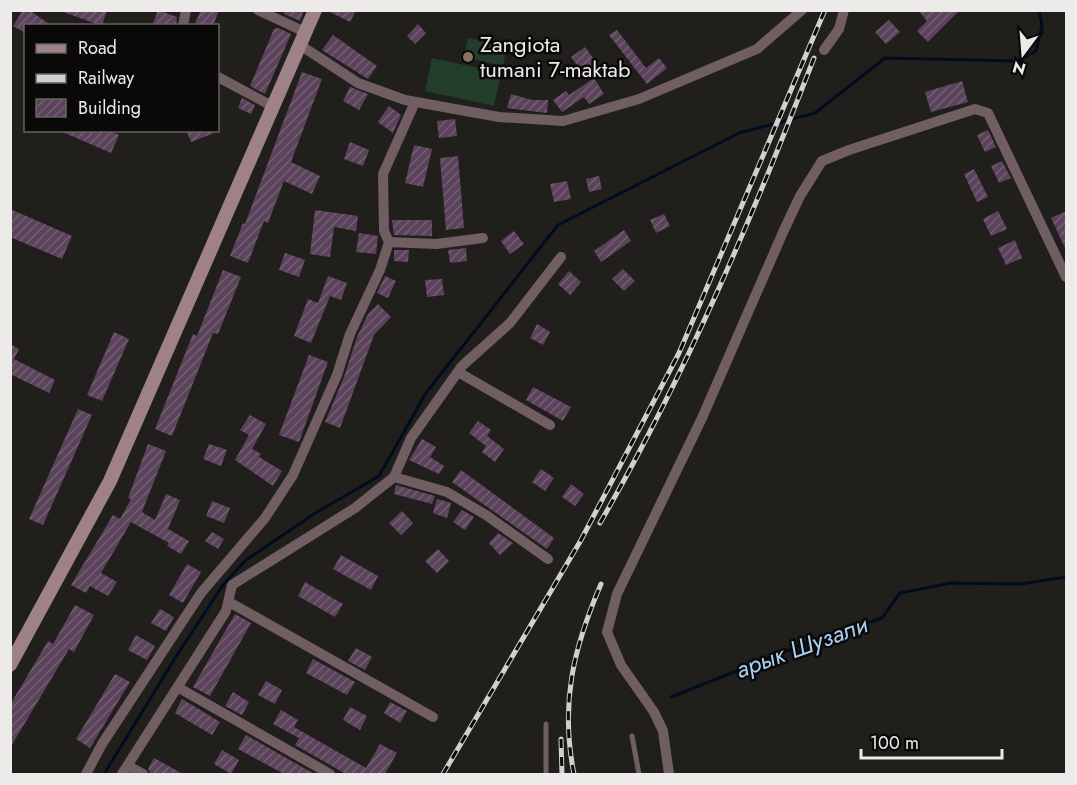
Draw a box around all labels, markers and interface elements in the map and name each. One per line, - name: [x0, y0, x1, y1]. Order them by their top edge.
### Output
- legend: [24, 24, 219, 132]
- north arrow: [993, 24, 1053, 84]
- place label: Zangiota tumani 7-maktab: [480, 28, 630, 85]
- text: Road: [78, 35, 117, 61]
- marker: Zangiota tumani 7-maktab: [461, 50, 475, 64]
- text: N: [1010, 55, 1028, 81]
- text: Railway: [78, 65, 134, 91]
- text: Building: [78, 95, 141, 121]
- water label: арык Шузали: [731, 606, 873, 687]
- scale bar: [861, 722, 1002, 760]
- text: 100 m: [870, 730, 919, 756]

